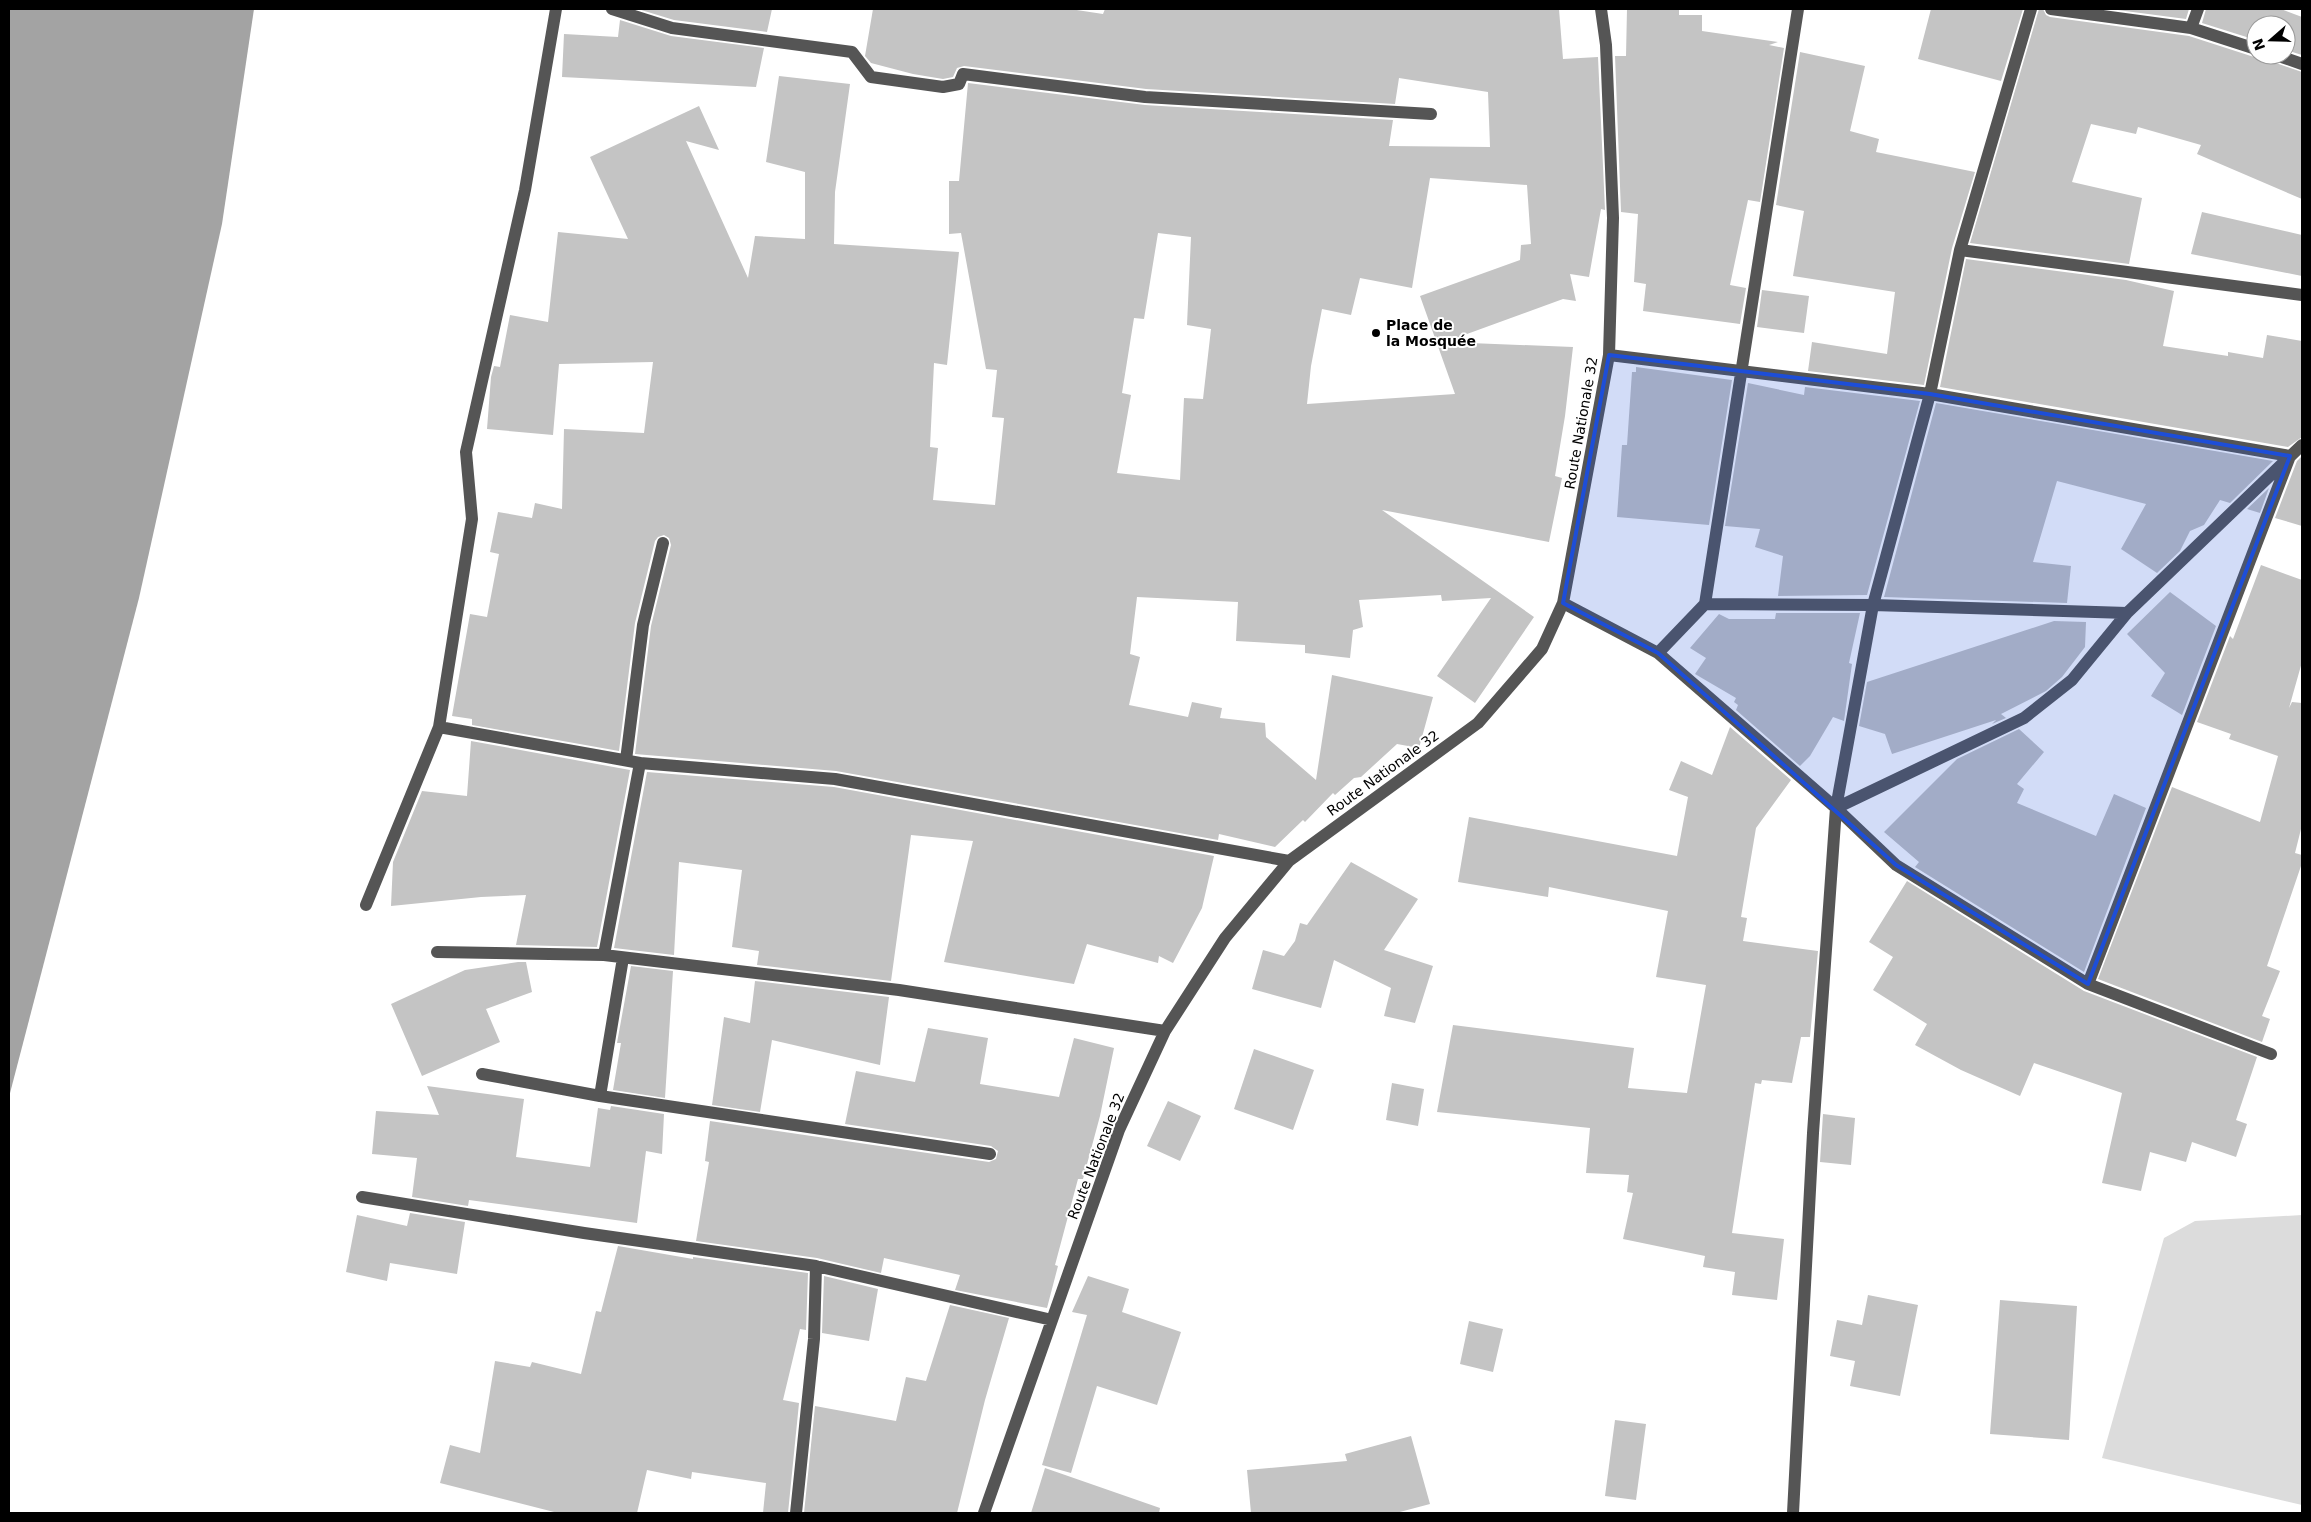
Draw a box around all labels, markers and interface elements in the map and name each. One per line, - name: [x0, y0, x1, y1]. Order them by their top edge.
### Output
- north arrow: [2246, 15, 2296, 65]
- text: N: [2249, 36, 2268, 53]
- place label: Place de la Mosquée: [1386, 317, 1476, 349]
- marker: Place de la Mosquée: [1370, 327, 1382, 339]
- street label: Route Nationale 32: [1561, 355, 1601, 491]
- street label: Route Nationale 32: [1324, 727, 1442, 819]
- street label: Route Nationale 32: [1064, 1090, 1128, 1222]

